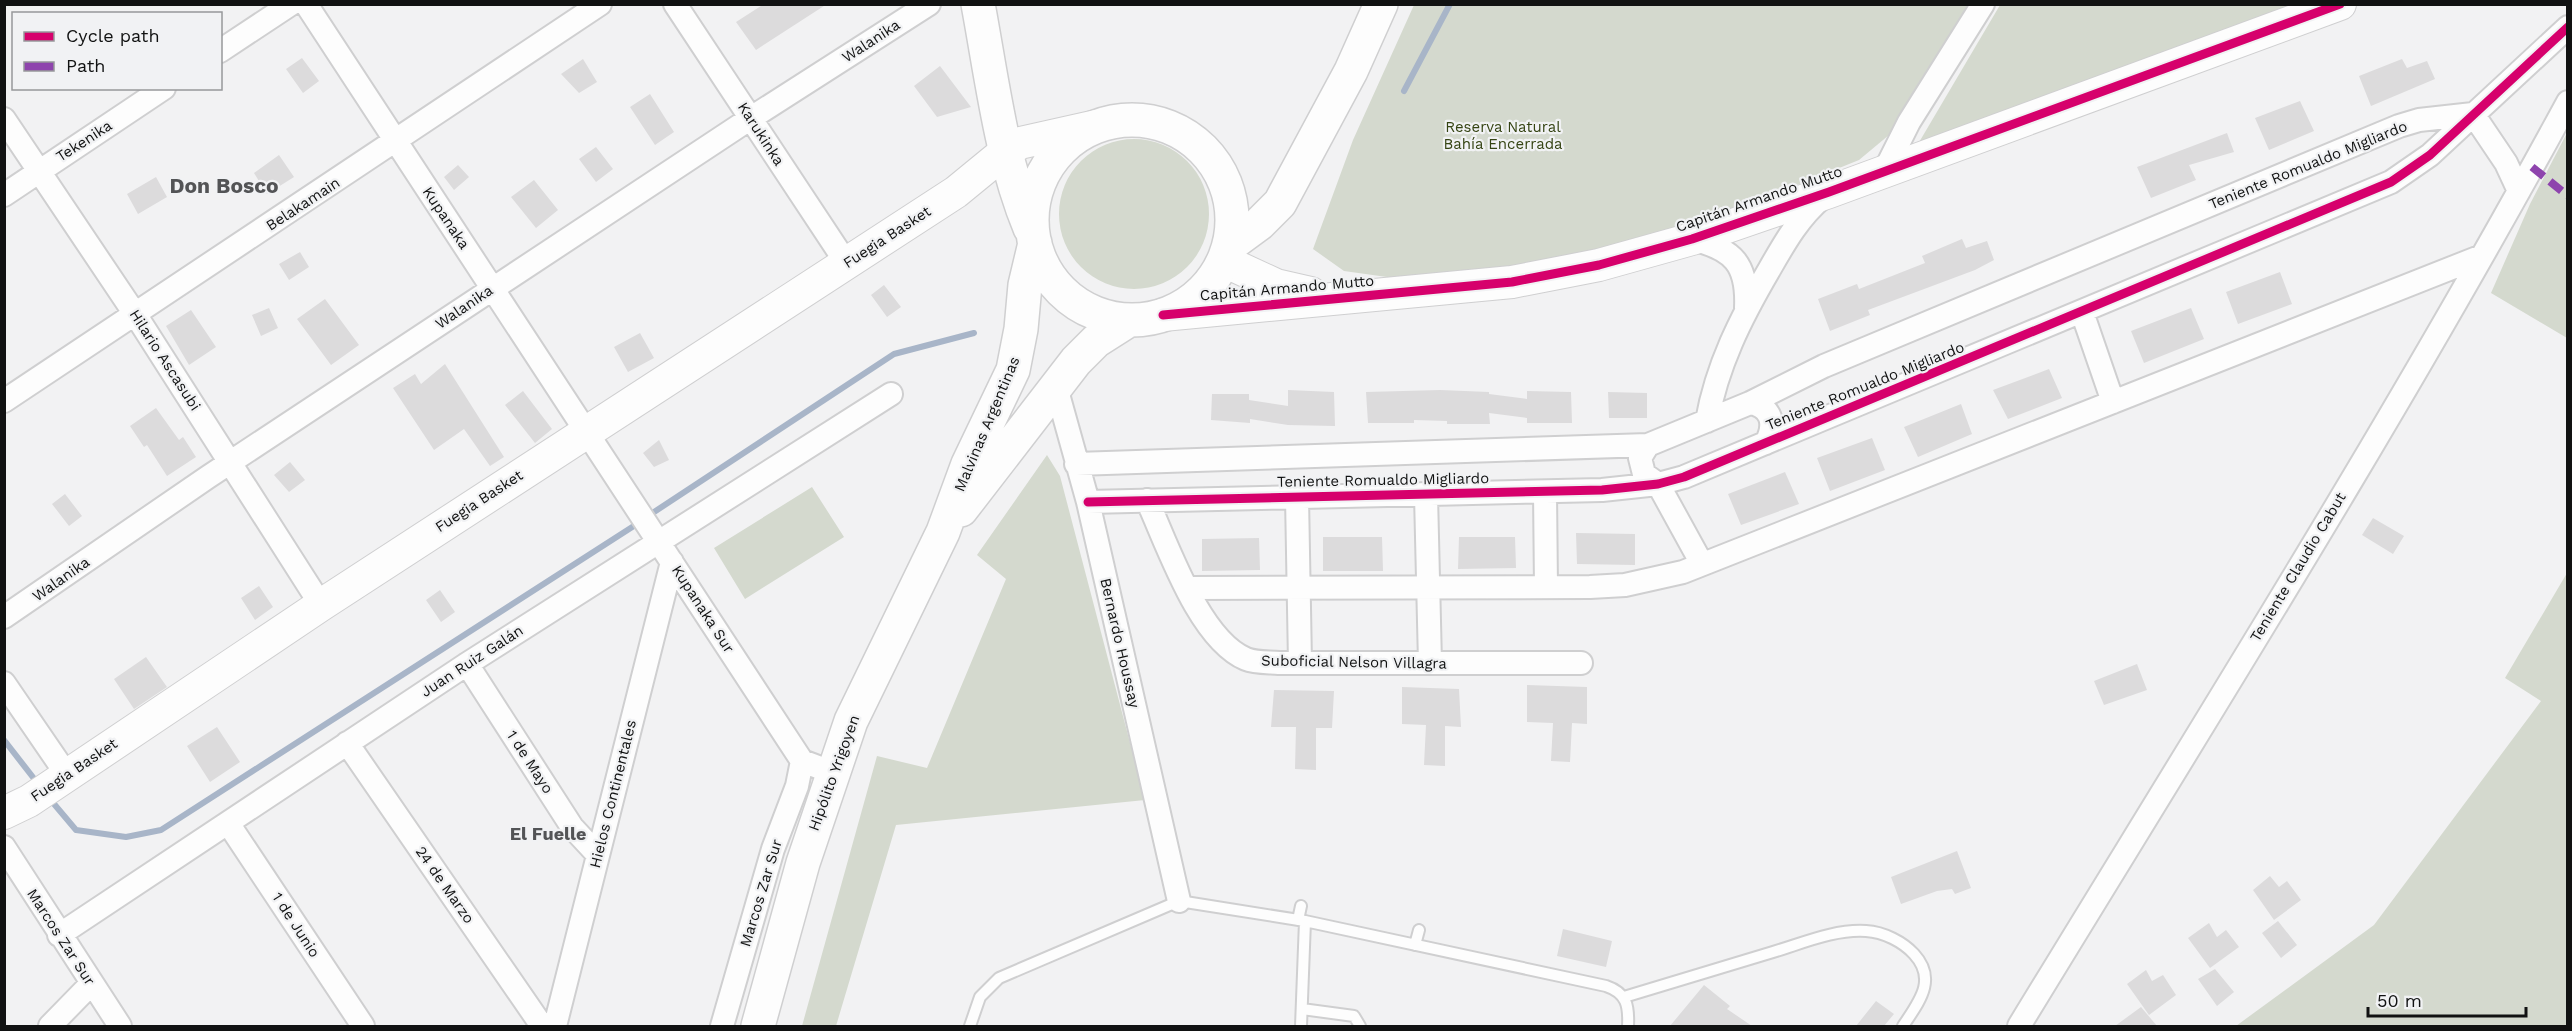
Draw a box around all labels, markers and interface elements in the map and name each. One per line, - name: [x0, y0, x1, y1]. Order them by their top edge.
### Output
- legend: [12, 12, 222, 90]
- street label: Walanika: [839, 15, 904, 66]
- text: Cycle path: [66, 25, 160, 46]
- text: Path: [66, 55, 106, 76]
- street label: Karukinka: [734, 99, 788, 170]
- street label: Tekenika: [53, 116, 116, 166]
- street label: Teniente Romualdo Migliardo: [2206, 117, 2410, 213]
- park label: Reserva Natural Bahía Encerrada: [1443, 118, 1563, 153]
- street label: Capitán Armando Mutto: [1673, 162, 1845, 236]
- district label: Don Bosco: [169, 173, 279, 198]
- street label: Belakamain: [263, 173, 343, 235]
- street label: Kupanaka: [419, 183, 474, 253]
- street label: Fuegia Basket: [840, 202, 935, 272]
- street label: Capitán Armando Mutto: [1199, 271, 1375, 305]
- street label: Walanika: [432, 281, 497, 333]
- street label: Hilario Ascasubi: [126, 306, 204, 414]
- street label: Teniente Romualdo Migliardo: [1763, 338, 1967, 434]
- street label: Malvinas Argentinas: [950, 354, 1024, 494]
- street label: Fuegia Basket: [432, 466, 527, 536]
- street label: Teniente Romualdo Migliardo: [1277, 469, 1489, 491]
- street label: Teniente Claudio Cabut: [2246, 488, 2350, 645]
- street label: Walanika: [29, 553, 93, 605]
- street label: Kupanaka Sur: [668, 562, 738, 656]
- street label: Bernardo Houssay: [1096, 576, 1144, 710]
- street label: Juan Ruiz Galán: [417, 621, 527, 701]
- street label: Suboficial Nelson Villagra: [1261, 651, 1448, 673]
- street label: Hipólito Yrigoyen: [805, 713, 863, 833]
- street label: Hielos Continentales: [586, 718, 640, 870]
- street label: 1 de Mayo: [503, 727, 557, 797]
- street label: Fuegia Basket: [27, 734, 121, 806]
- district label: El Fuelle: [510, 823, 586, 844]
- street label: Marcos Zar Sur: [736, 837, 786, 949]
- street label: 24 de Marzo: [412, 843, 478, 927]
- street label: Marcos Zar Sur: [23, 885, 99, 989]
- street label: 1 de Junio: [268, 889, 324, 961]
- scale bar: [2368, 980, 2526, 1018]
- text: 50 m: [2377, 990, 2422, 1011]

